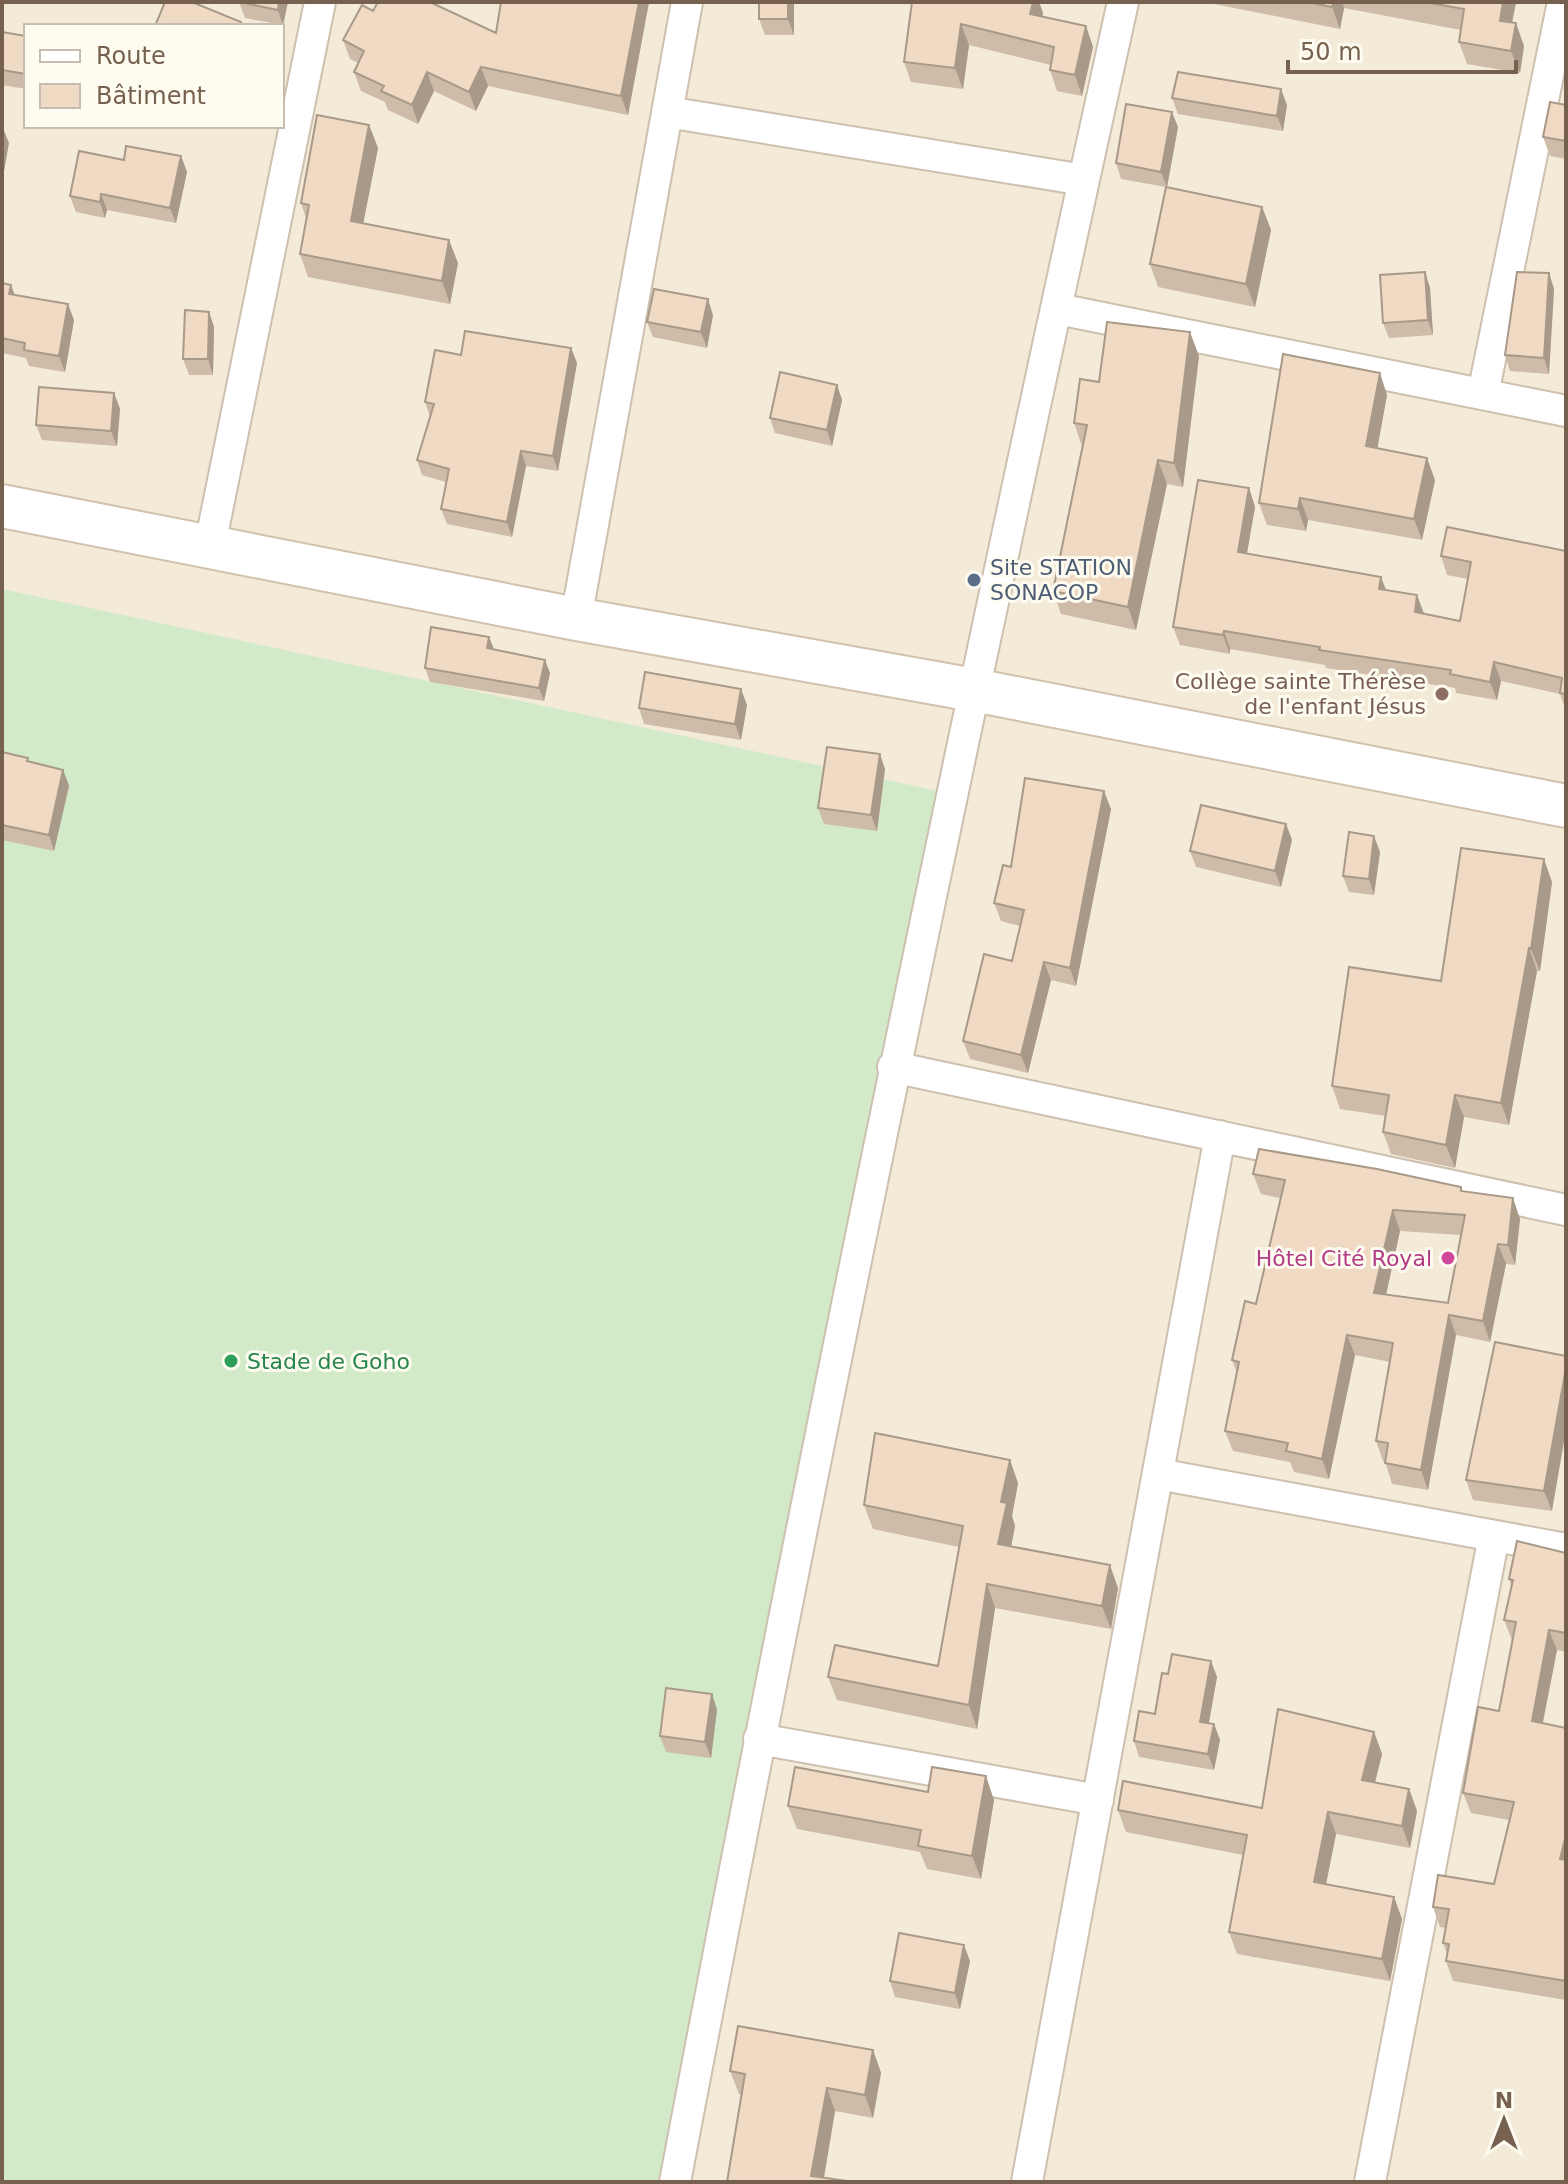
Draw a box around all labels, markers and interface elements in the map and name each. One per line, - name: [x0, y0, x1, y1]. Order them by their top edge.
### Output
- legend: [24, 24, 284, 128]
- scale bar: [1288, 24, 1516, 74]
- text: 50 m: [1300, 38, 1362, 66]
- text: Route: [96, 42, 166, 70]
- text: Bâtiment: [96, 82, 206, 110]
- place label: Site STATION SONACOP: [990, 555, 1132, 605]
- marker: Site STATION SONACOP: [965, 571, 983, 589]
- place label: Collège sainte Thérèse de l'enfant Jésus: [1175, 669, 1426, 719]
- marker: Collège sainte Thérèse de l'enfant Jésus: [1433, 685, 1451, 703]
- place label: Hôtel Cité Royal: [1256, 1246, 1432, 1271]
- marker: Hôtel Cité Royal: [1439, 1249, 1457, 1267]
- place label: Stade de Goho: [247, 1349, 410, 1374]
- marker: Stade de Goho: [222, 1352, 240, 1370]
- north arrow: [1464, 2080, 1544, 2160]
- text: N: [1495, 2088, 1513, 2113]

